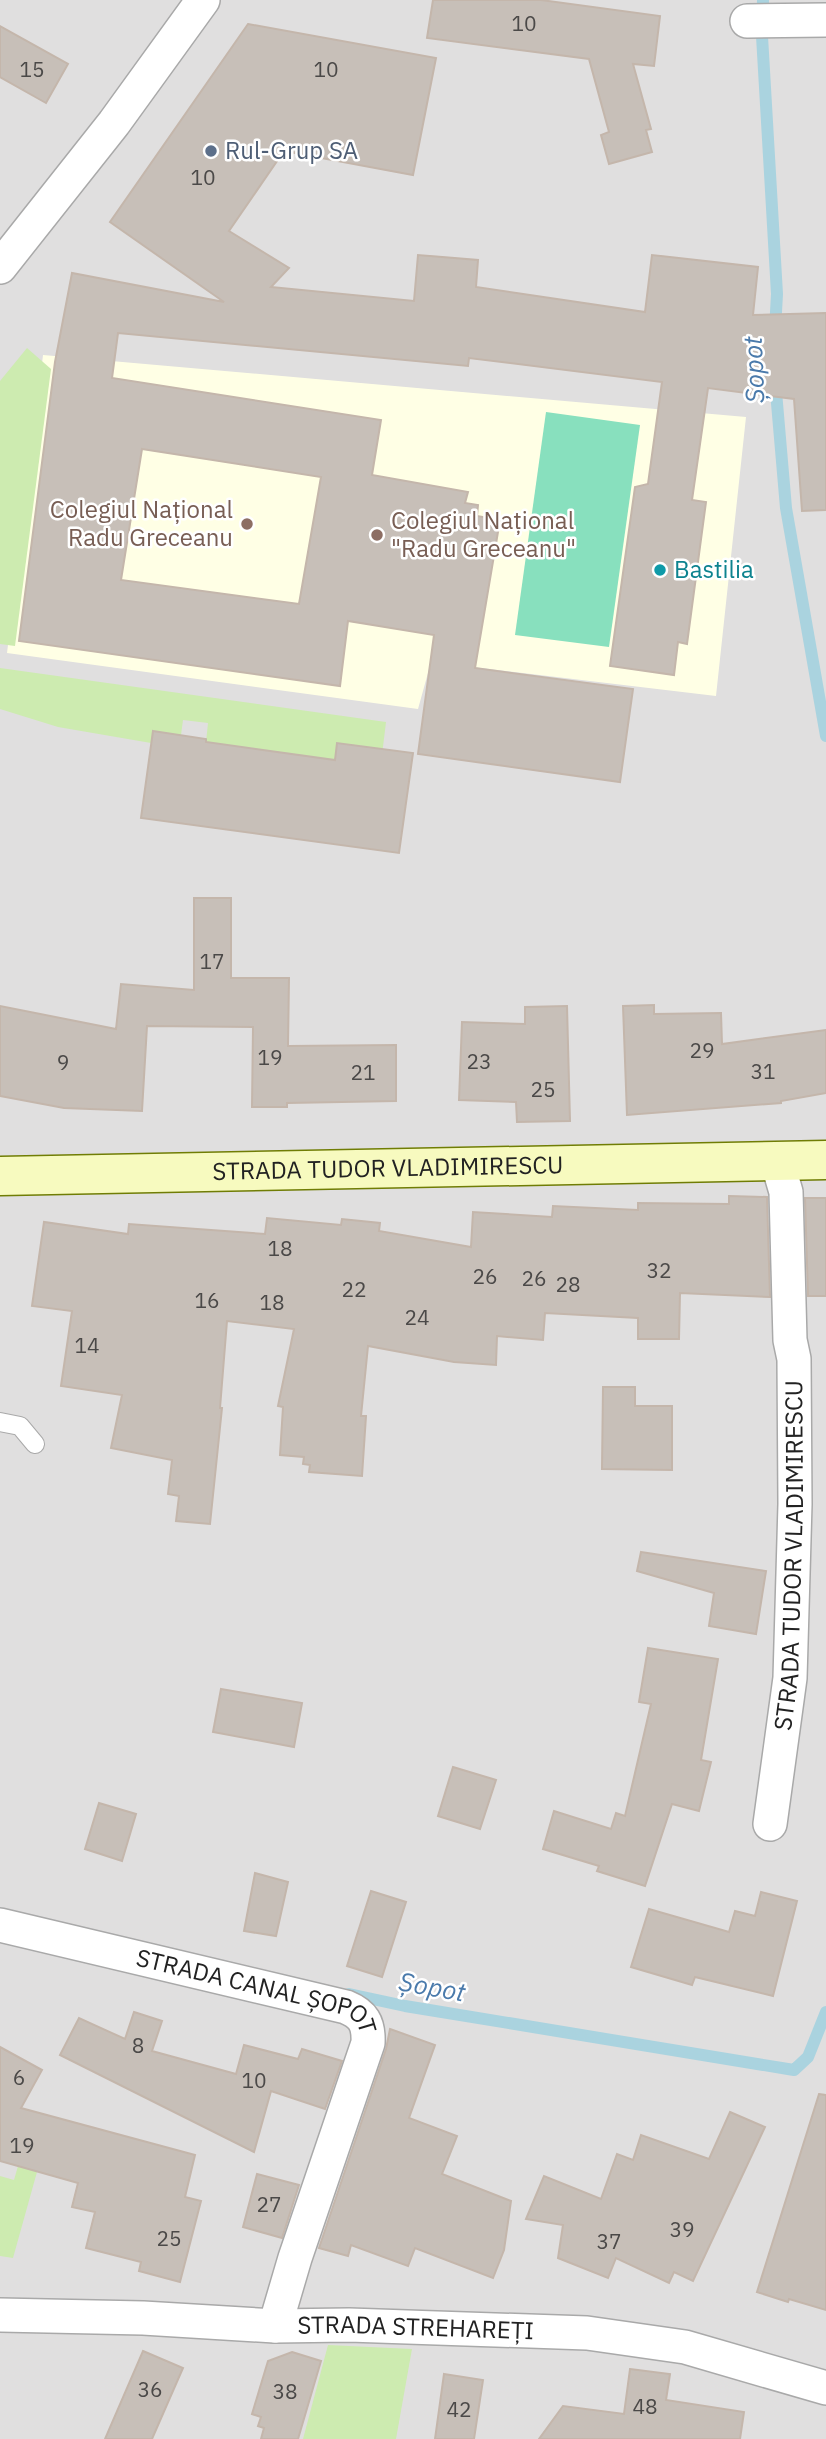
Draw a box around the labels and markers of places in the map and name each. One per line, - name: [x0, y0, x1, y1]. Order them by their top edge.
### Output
- place label: Rul-Grup SA: [225, 134, 358, 166]
- marker: Rul-Grup SA: [203, 143, 219, 159]
- place label: Colegiul Național Radu Greceanu: [50, 493, 233, 553]
- place label: Colegiul Național "Radu Greceanu": [391, 504, 576, 564]
- marker: Colegiul Național Radu Greceanu: [239, 516, 255, 532]
- marker: Colegiul Național "Radu Greceanu": [369, 527, 385, 543]
- place label: Bastilia: [674, 553, 754, 585]
- marker: Bastilia: [652, 562, 668, 578]

